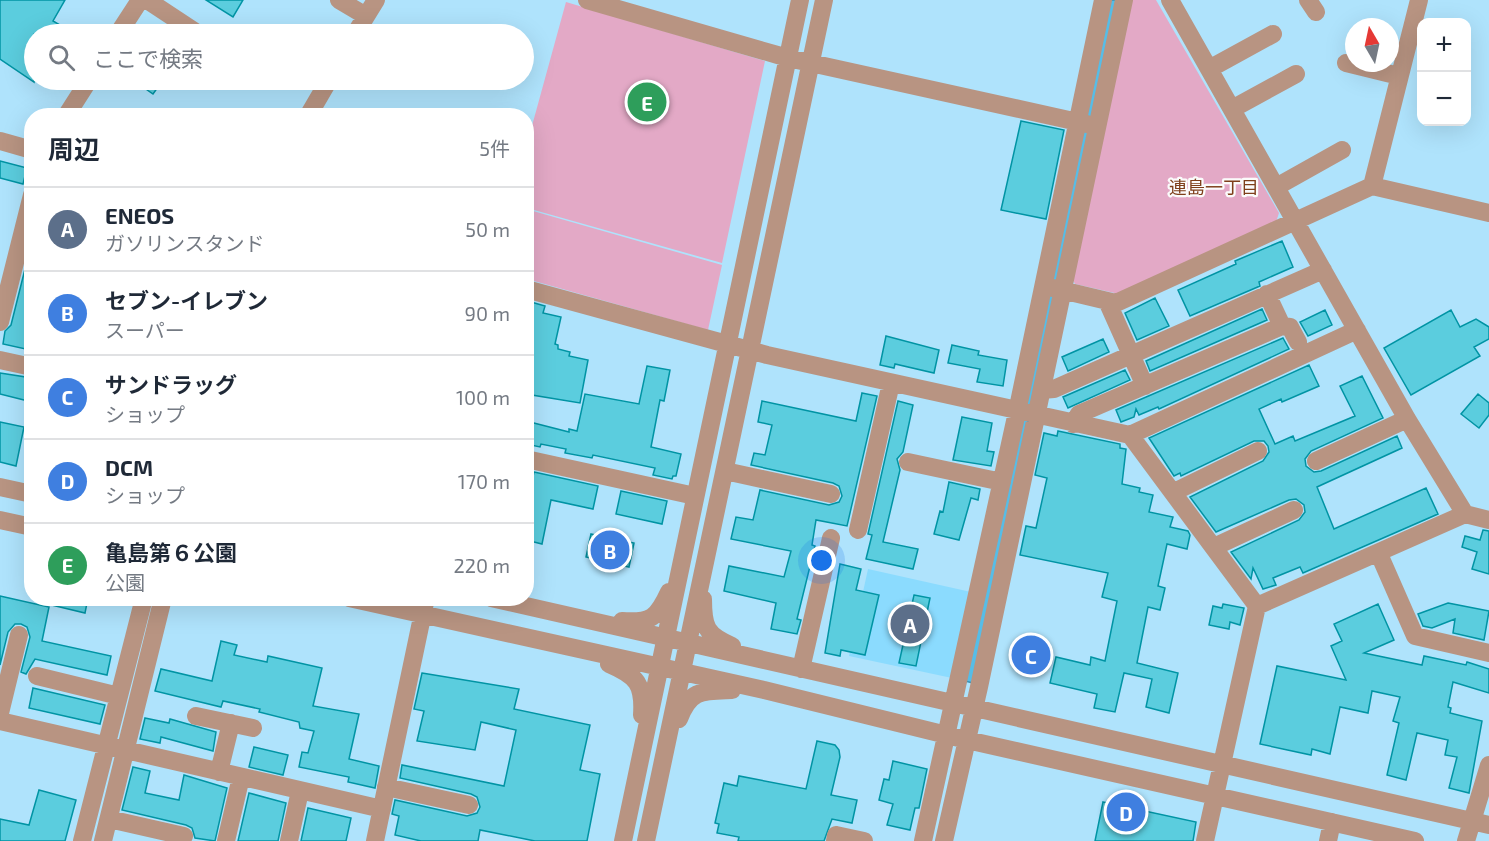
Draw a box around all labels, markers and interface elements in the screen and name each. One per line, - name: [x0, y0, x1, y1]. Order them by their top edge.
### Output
- north arrow: [1345, 18, 1399, 72]
- map controls: [1417, 18, 1471, 126]
- button: +: [1417, 18, 1471, 72]
- search box: [24, 24, 534, 90]
- icon: search: [45, 41, 78, 74]
- text: ここで検索: [93, 45, 203, 71]
- button: −: [1417, 72, 1471, 126]
- pin: E: [628, 80, 666, 124]
- text: 周辺: [48, 133, 100, 164]
- text: 5件: [479, 136, 510, 160]
- district label: 連島一丁目: [1169, 176, 1259, 198]
- text: ENEOS: [105, 202, 174, 228]
- text: A: [61, 217, 74, 241]
- text: 50 m: [465, 217, 510, 241]
- text: ガソリンスタンド: [105, 231, 265, 255]
- text: セブン-イレブン: [105, 287, 268, 313]
- text: B: [61, 301, 74, 325]
- text: 90 m: [465, 301, 510, 325]
- text: スーパー: [105, 318, 185, 342]
- text: サンドラッグ: [105, 371, 237, 397]
- text: C: [62, 385, 73, 409]
- text: 100 m: [456, 385, 510, 409]
- text: ショップ: [105, 402, 185, 426]
- text: DCM: [105, 454, 153, 480]
- text: D: [61, 469, 74, 493]
- text: 170 m: [458, 469, 510, 493]
- text: ショップ: [105, 483, 185, 507]
- pin: B: [590, 528, 630, 572]
- text: 亀島第６公園: [105, 539, 237, 565]
- your location: [807, 546, 836, 575]
- text: E: [62, 553, 73, 577]
- text: 220 m: [453, 553, 510, 577]
- text: 公園: [105, 570, 145, 594]
- pin: A: [890, 602, 930, 646]
- pin: C: [1012, 632, 1050, 678]
- pin: D: [1106, 790, 1146, 834]

